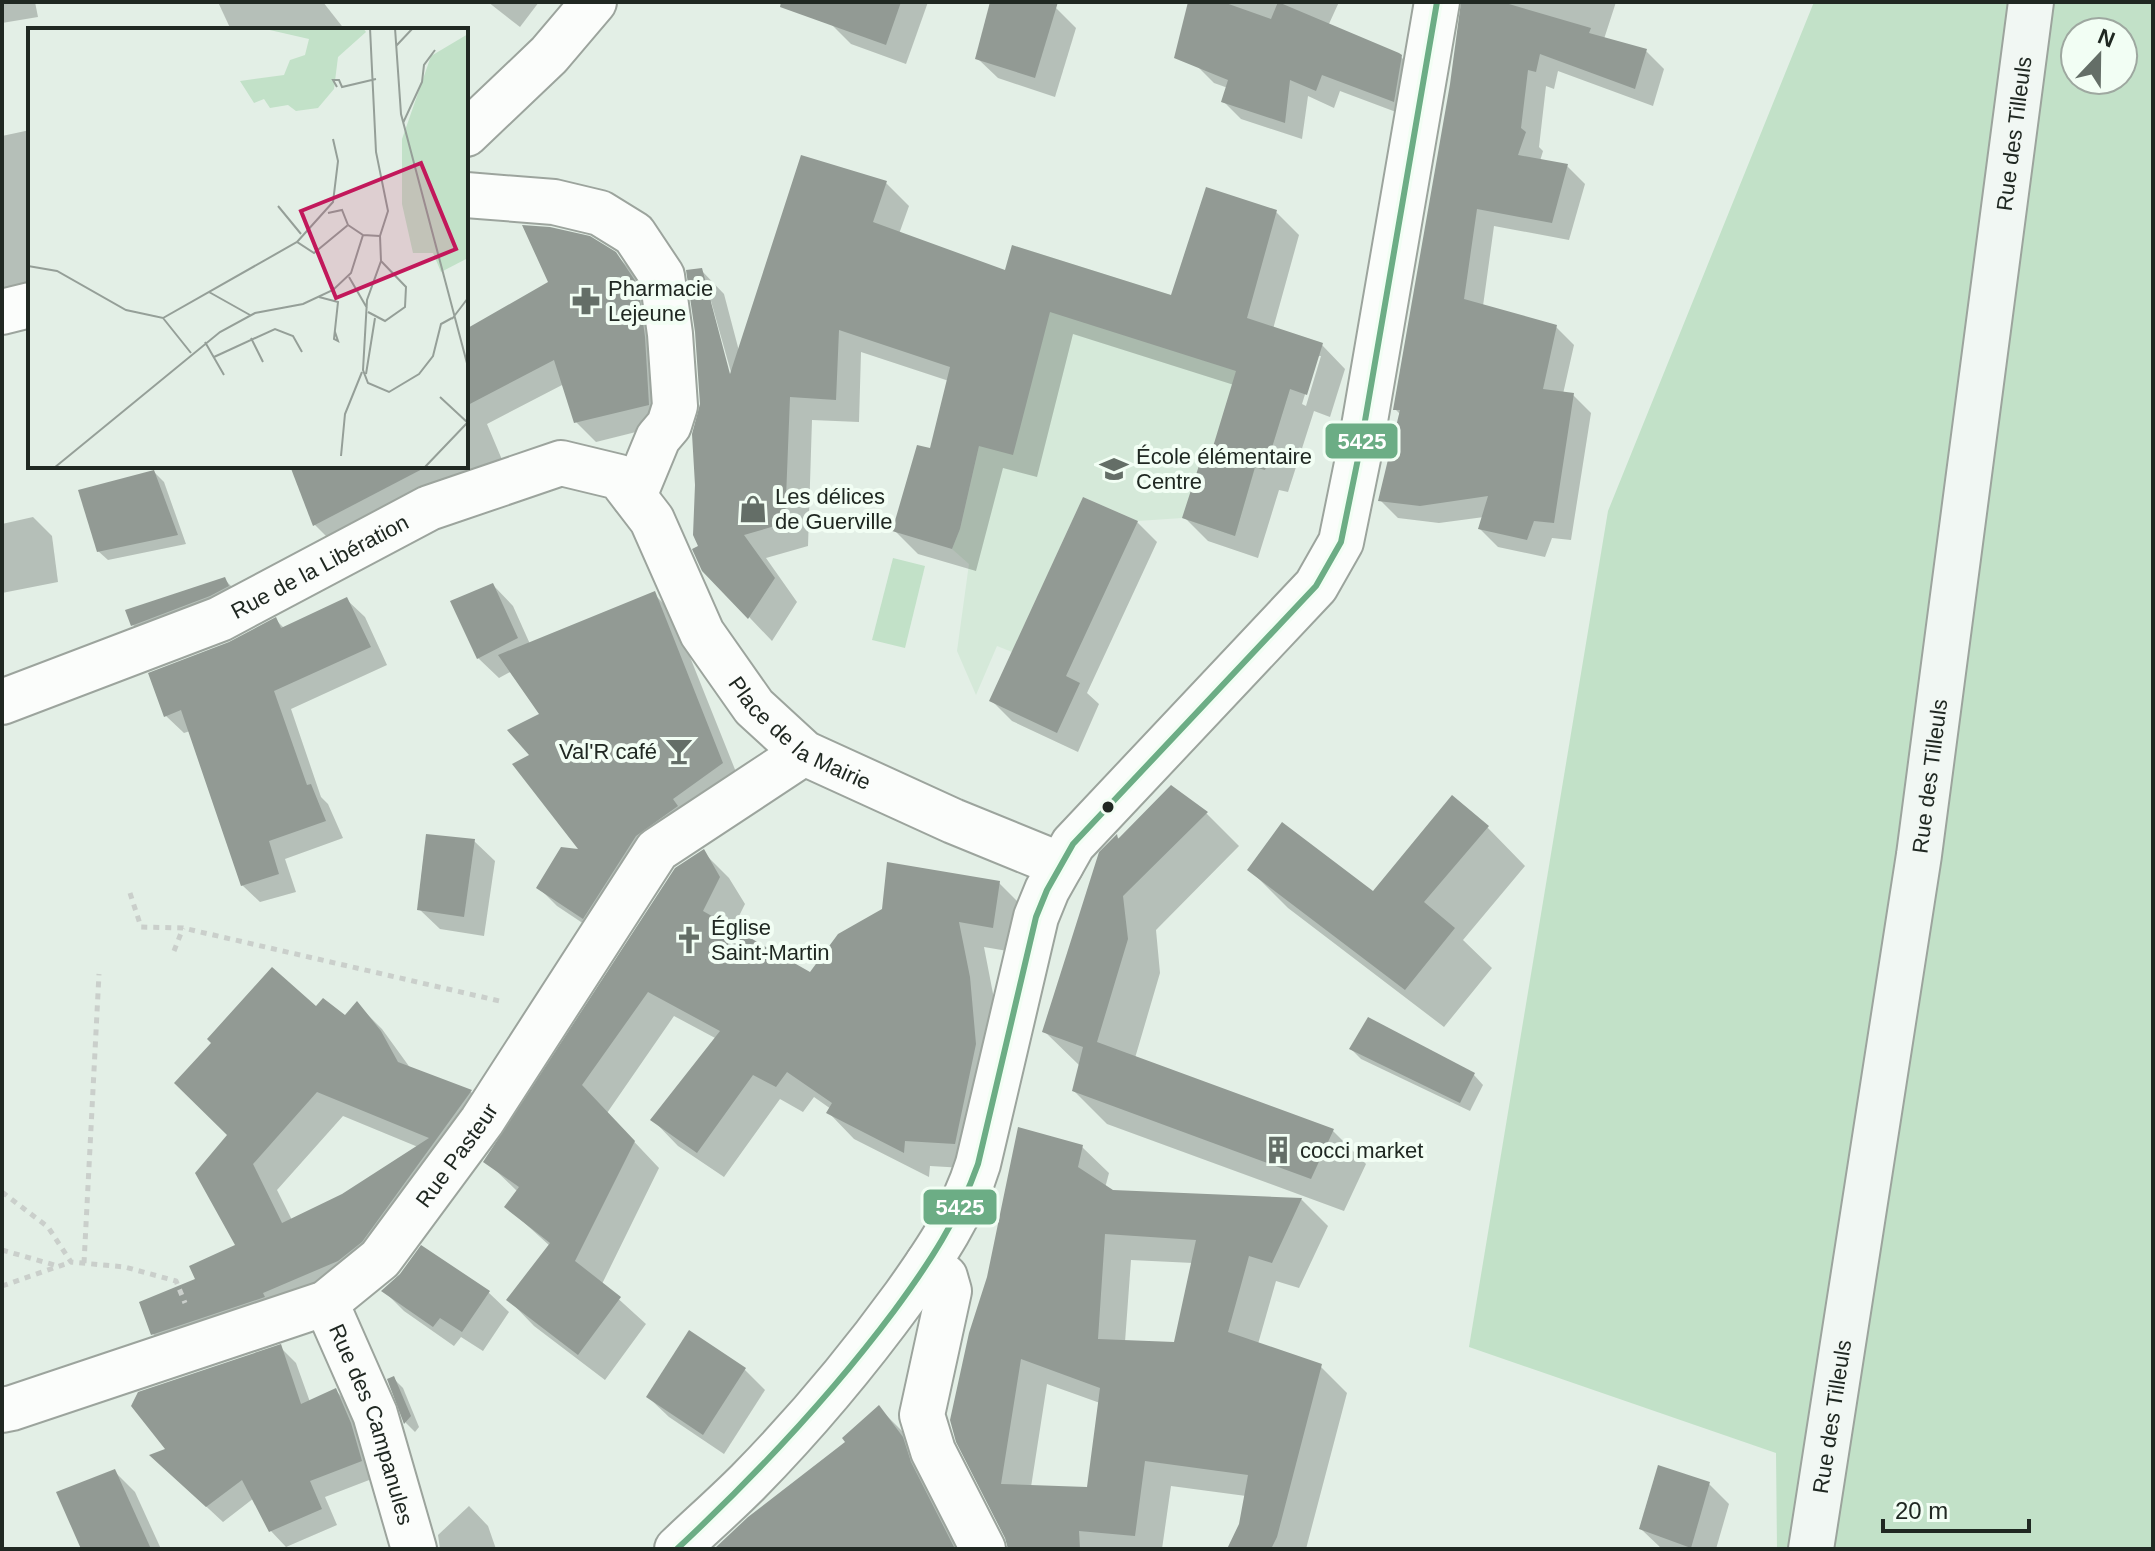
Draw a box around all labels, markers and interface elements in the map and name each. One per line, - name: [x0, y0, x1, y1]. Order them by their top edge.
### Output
- north arrow: [2059, 16, 2139, 96]
- text: N: [2094, 23, 2118, 52]
- inset map: [28, 28, 468, 468]
- street label: Rue des Tilleuls: [1992, 55, 2037, 212]
- place label: Pharmacie Lejeune: [608, 276, 713, 326]
- pharmacy icon: Pharmacie Lejeune: [571, 286, 601, 316]
- line badge: 5425: [1324, 422, 1399, 460]
- text: 5425: [1338, 429, 1386, 454]
- place label: École élémentaire Centre: [1136, 444, 1312, 494]
- school or university icon: École élémentaire Centre: [1099, 454, 1129, 484]
- place label: Les délices de Guerville: [775, 484, 892, 534]
- shop icon: Les délices de Guerville: [738, 494, 768, 524]
- street label: Rue de la Libération: [227, 509, 413, 624]
- street label: Place de la Mairie: [723, 672, 875, 795]
- street label: Rue des Tilleuls: [1907, 697, 1952, 855]
- bar icon: Val'R café: [664, 736, 694, 766]
- place label: Val'R café: [559, 739, 657, 764]
- unlabelled marker: [1100, 799, 1116, 815]
- place label: Église Saint-Martin: [711, 915, 830, 965]
- church icon: Église Saint-Martin: [674, 925, 704, 955]
- street label: Rue Pasteur: [411, 1099, 503, 1212]
- building icon: cocci market: [1263, 1135, 1293, 1165]
- place label: cocci market: [1300, 1138, 1423, 1163]
- line badge: 5425: [922, 1188, 998, 1226]
- text: 5425: [936, 1195, 984, 1220]
- street label: Rue des Campanules: [324, 1320, 418, 1528]
- street label: Rue des Tilleuls: [1808, 1338, 1856, 1495]
- scale bar: [1883, 1483, 2029, 1533]
- text: 20 m: [1895, 1497, 1948, 1524]

